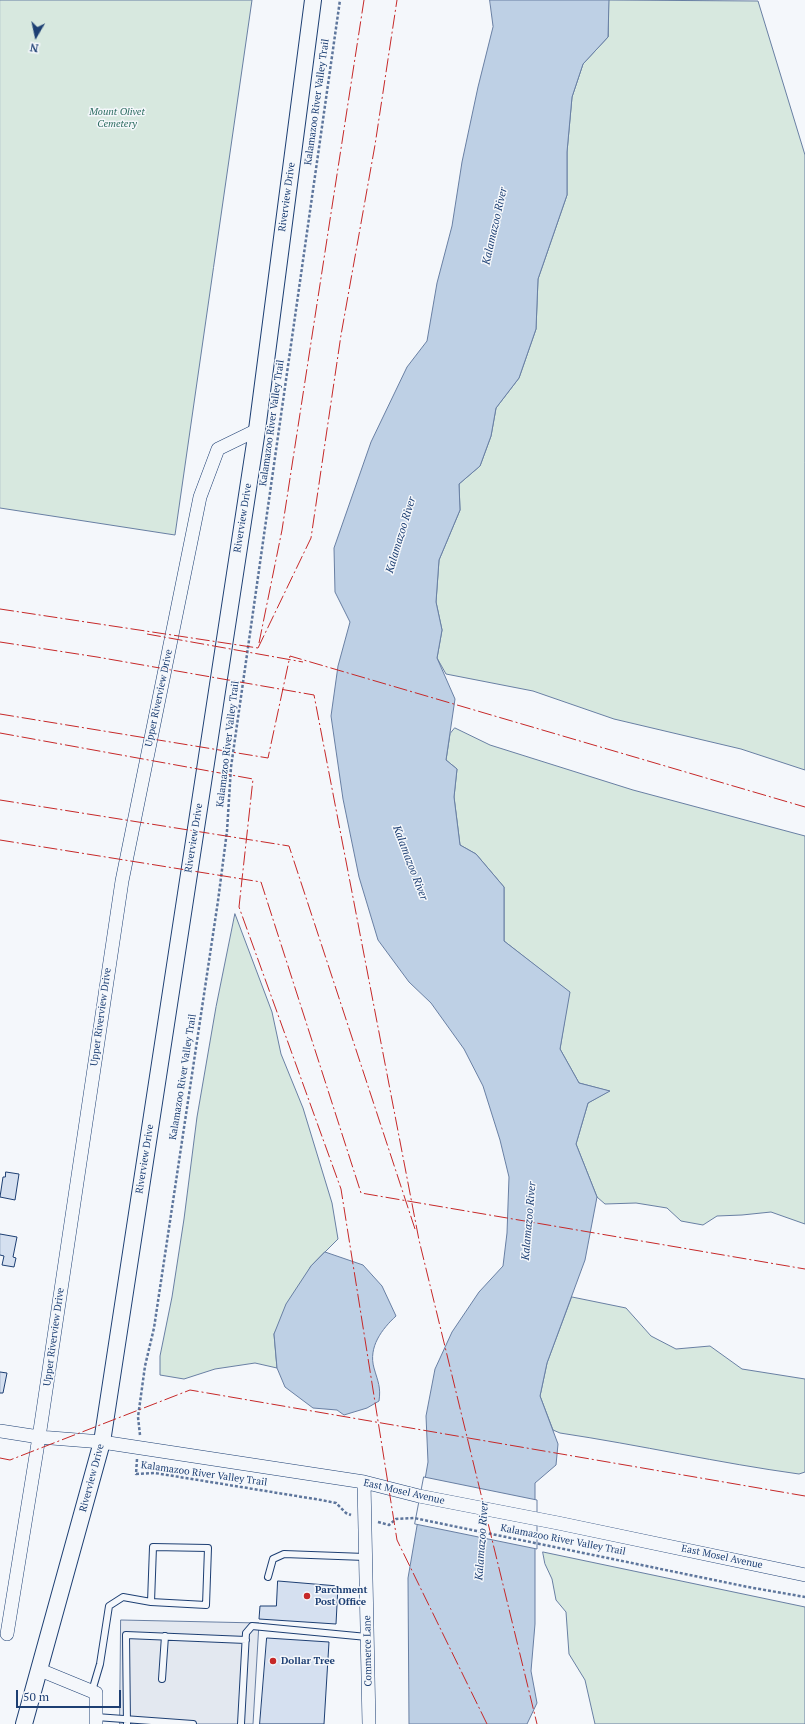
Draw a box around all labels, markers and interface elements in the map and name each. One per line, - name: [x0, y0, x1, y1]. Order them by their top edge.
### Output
- north arrow: [16, 16, 56, 56]
- street label: Kalamazoo River Valley Trail: [302, 38, 332, 166]
- text: N: [29, 40, 39, 55]
- park label: Mount Olivet Cemetery: [89, 106, 145, 130]
- street label: Riverview Drive: [276, 162, 298, 232]
- water label: Kalamazoo River: [480, 186, 510, 266]
- street label: Kalamazoo River Valley Trail: [257, 359, 287, 487]
- street label: Riverview Drive: [232, 483, 254, 553]
- water label: Kalamazoo River: [383, 495, 419, 575]
- street label: Upper Riverview Drive: [143, 648, 175, 748]
- street label: Kalamazoo River Valley Trail: [214, 680, 242, 808]
- street label: Riverview Drive: [183, 803, 205, 873]
- water label: Kalamazoo River: [390, 824, 430, 902]
- street label: Upper Riverview Drive: [88, 967, 114, 1067]
- street label: Kalamazoo River Valley Trail: [167, 1013, 199, 1141]
- street label: Riverview Drive: [134, 1124, 156, 1194]
- water label: Kalamazoo River: [519, 1181, 539, 1261]
- street label: Upper Riverview Drive: [41, 1287, 67, 1387]
- street label: Riverview Drive: [77, 1443, 107, 1513]
- street label: Kalamazoo River Valley Trail: [140, 1459, 268, 1489]
- street label: East Mosel Avenue: [362, 1477, 446, 1507]
- water label: Kalamazoo River: [473, 1501, 491, 1581]
- street label: Kalamazoo River Valley Trail: [499, 1522, 627, 1558]
- street label: East Mosel Avenue: [680, 1542, 764, 1572]
- place label: Parchment Post Office: [315, 1584, 367, 1608]
- marker: Parchment Post Office: [302, 1591, 312, 1601]
- street label: Commerce Lane: [361, 1615, 375, 1687]
- place label: Dollar Tree: [281, 1655, 335, 1667]
- marker: Dollar Tree: [268, 1656, 278, 1666]
- scale bar: [18, 1682, 123, 1708]
- text: 50 m: [23, 1689, 49, 1704]

